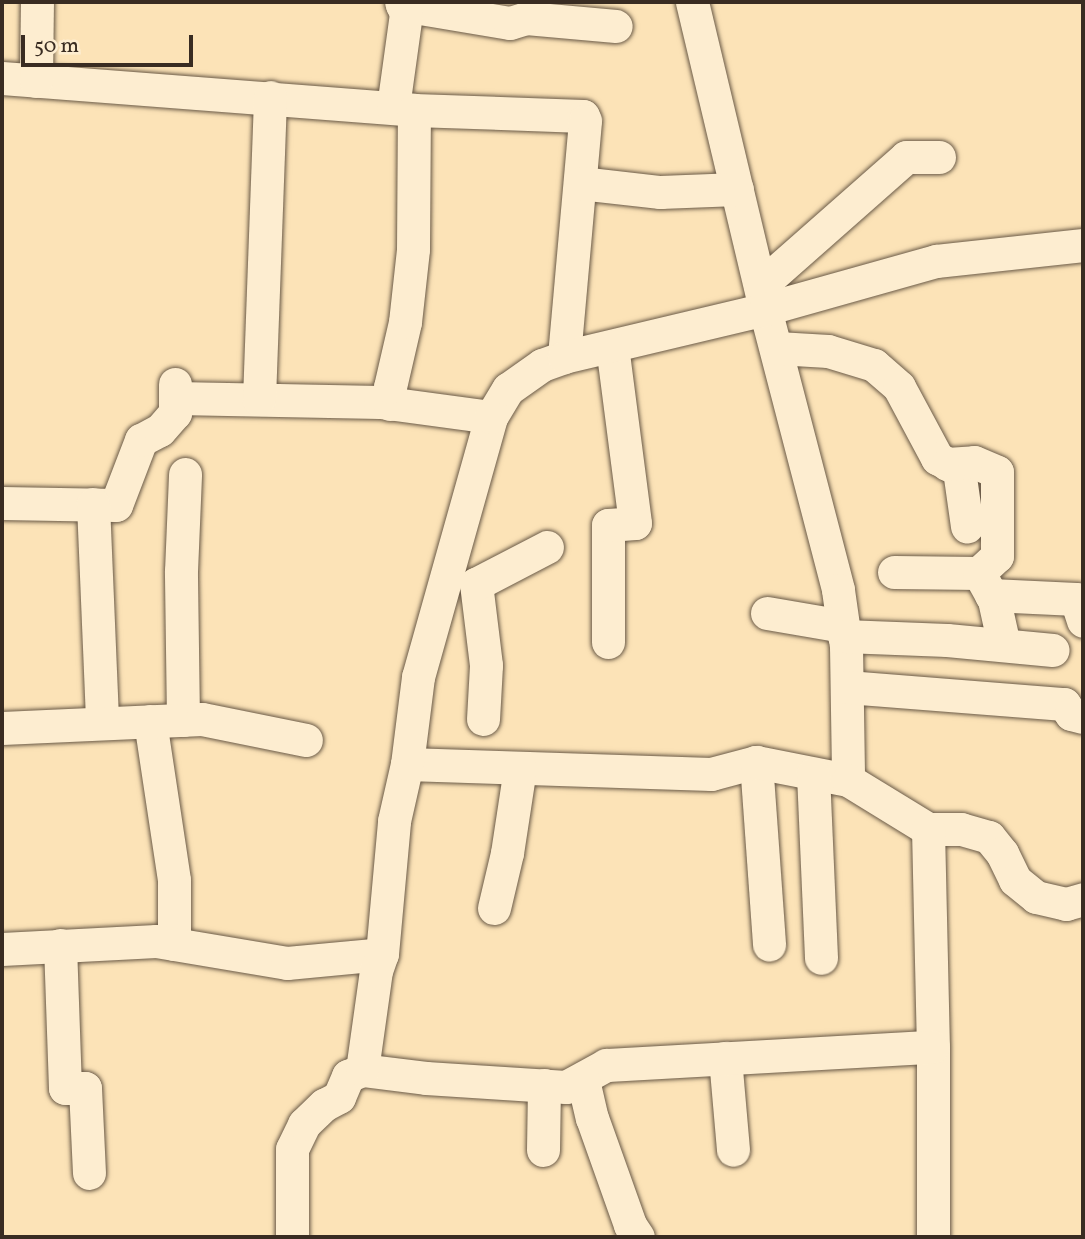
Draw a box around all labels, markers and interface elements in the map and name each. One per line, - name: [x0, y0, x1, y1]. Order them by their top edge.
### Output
- scale bar: [24, 21, 196, 65]
- text: 50 m: [34, 32, 79, 61]

